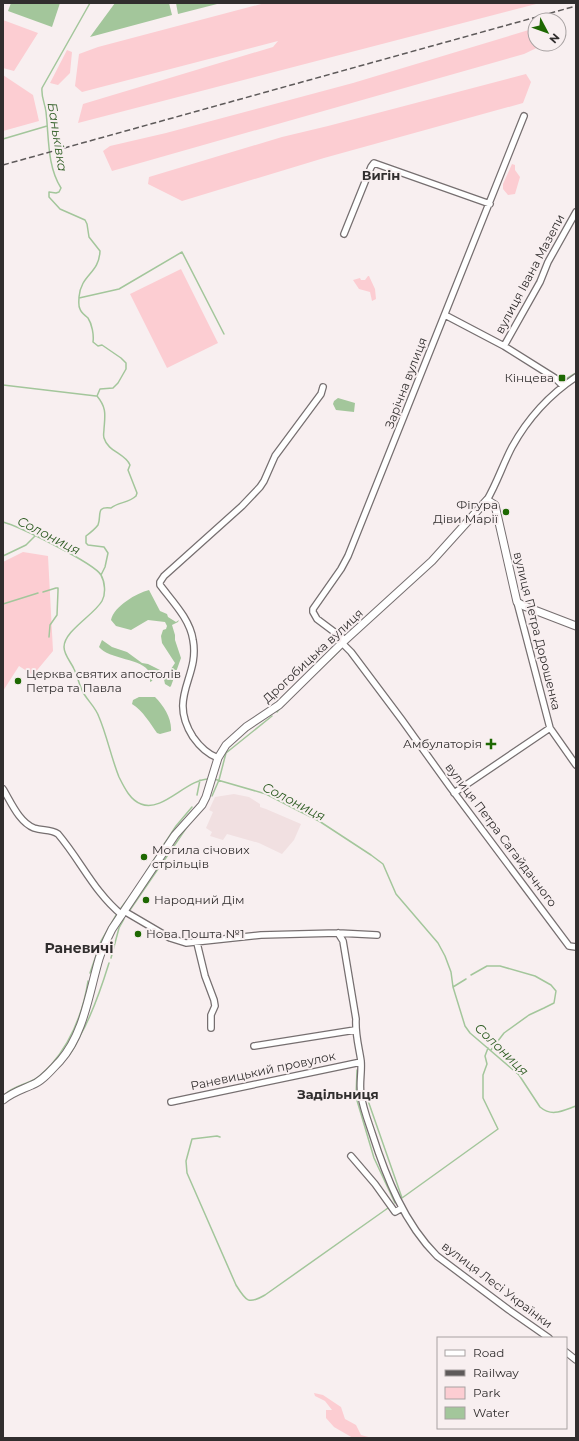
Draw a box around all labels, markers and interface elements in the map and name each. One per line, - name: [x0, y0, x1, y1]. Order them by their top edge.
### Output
- north arrow: [527, 12, 567, 52]
- text: N: [546, 31, 563, 47]
- water label: Баньківка: [45, 101, 71, 173]
- district label: Вигін: [362, 167, 400, 183]
- street label: вулиця Івана Мазепи: [492, 211, 567, 336]
- street label: Зарічна вулиця: [381, 335, 430, 431]
- place label: Кінцева: [504, 370, 554, 385]
- marker: Кінцева: [557, 373, 567, 383]
- place label: Фігура Діви Марії: [433, 497, 498, 526]
- marker: Фігура Діви Марії: [501, 507, 511, 517]
- water label: Солониця: [15, 512, 83, 558]
- street label: вулиця Петра Дорошенка: [511, 550, 564, 712]
- street label: Дрогобицька вулиця: [259, 605, 366, 706]
- place label: Церква святих апостолів Петра та Павла: [26, 666, 181, 695]
- marker: Церква святих апостолів Петра та Павла: [13, 676, 23, 686]
- place label: Амбулаторія: [403, 736, 482, 751]
- marker: Амбулаторія: [485, 738, 497, 750]
- street label: вулиця Петра Сагайдачного: [442, 760, 561, 910]
- water label: Солониця: [260, 778, 328, 824]
- place label: Могила січових стрільців: [152, 842, 250, 871]
- marker: Могила січових стрільців: [139, 852, 149, 862]
- place label: Народний Дім: [154, 892, 245, 907]
- marker: Народний Дім: [141, 895, 151, 905]
- place label: Нова Пошта №1: [146, 926, 244, 941]
- marker: Нова Пошта №1: [133, 929, 143, 939]
- district label: Раневичі: [45, 939, 113, 957]
- water label: Солониця: [472, 1019, 532, 1079]
- street label: Раневицький провулок: [189, 1048, 337, 1093]
- district label: Задільниця: [296, 1086, 379, 1102]
- street label: вулиця Лесі Українки: [439, 1238, 556, 1331]
- legend: [437, 1337, 567, 1429]
- text: Road: [473, 1345, 504, 1360]
- text: Railway: [473, 1365, 519, 1380]
- text: Park: [473, 1385, 501, 1400]
- text: Water: [473, 1405, 510, 1420]

